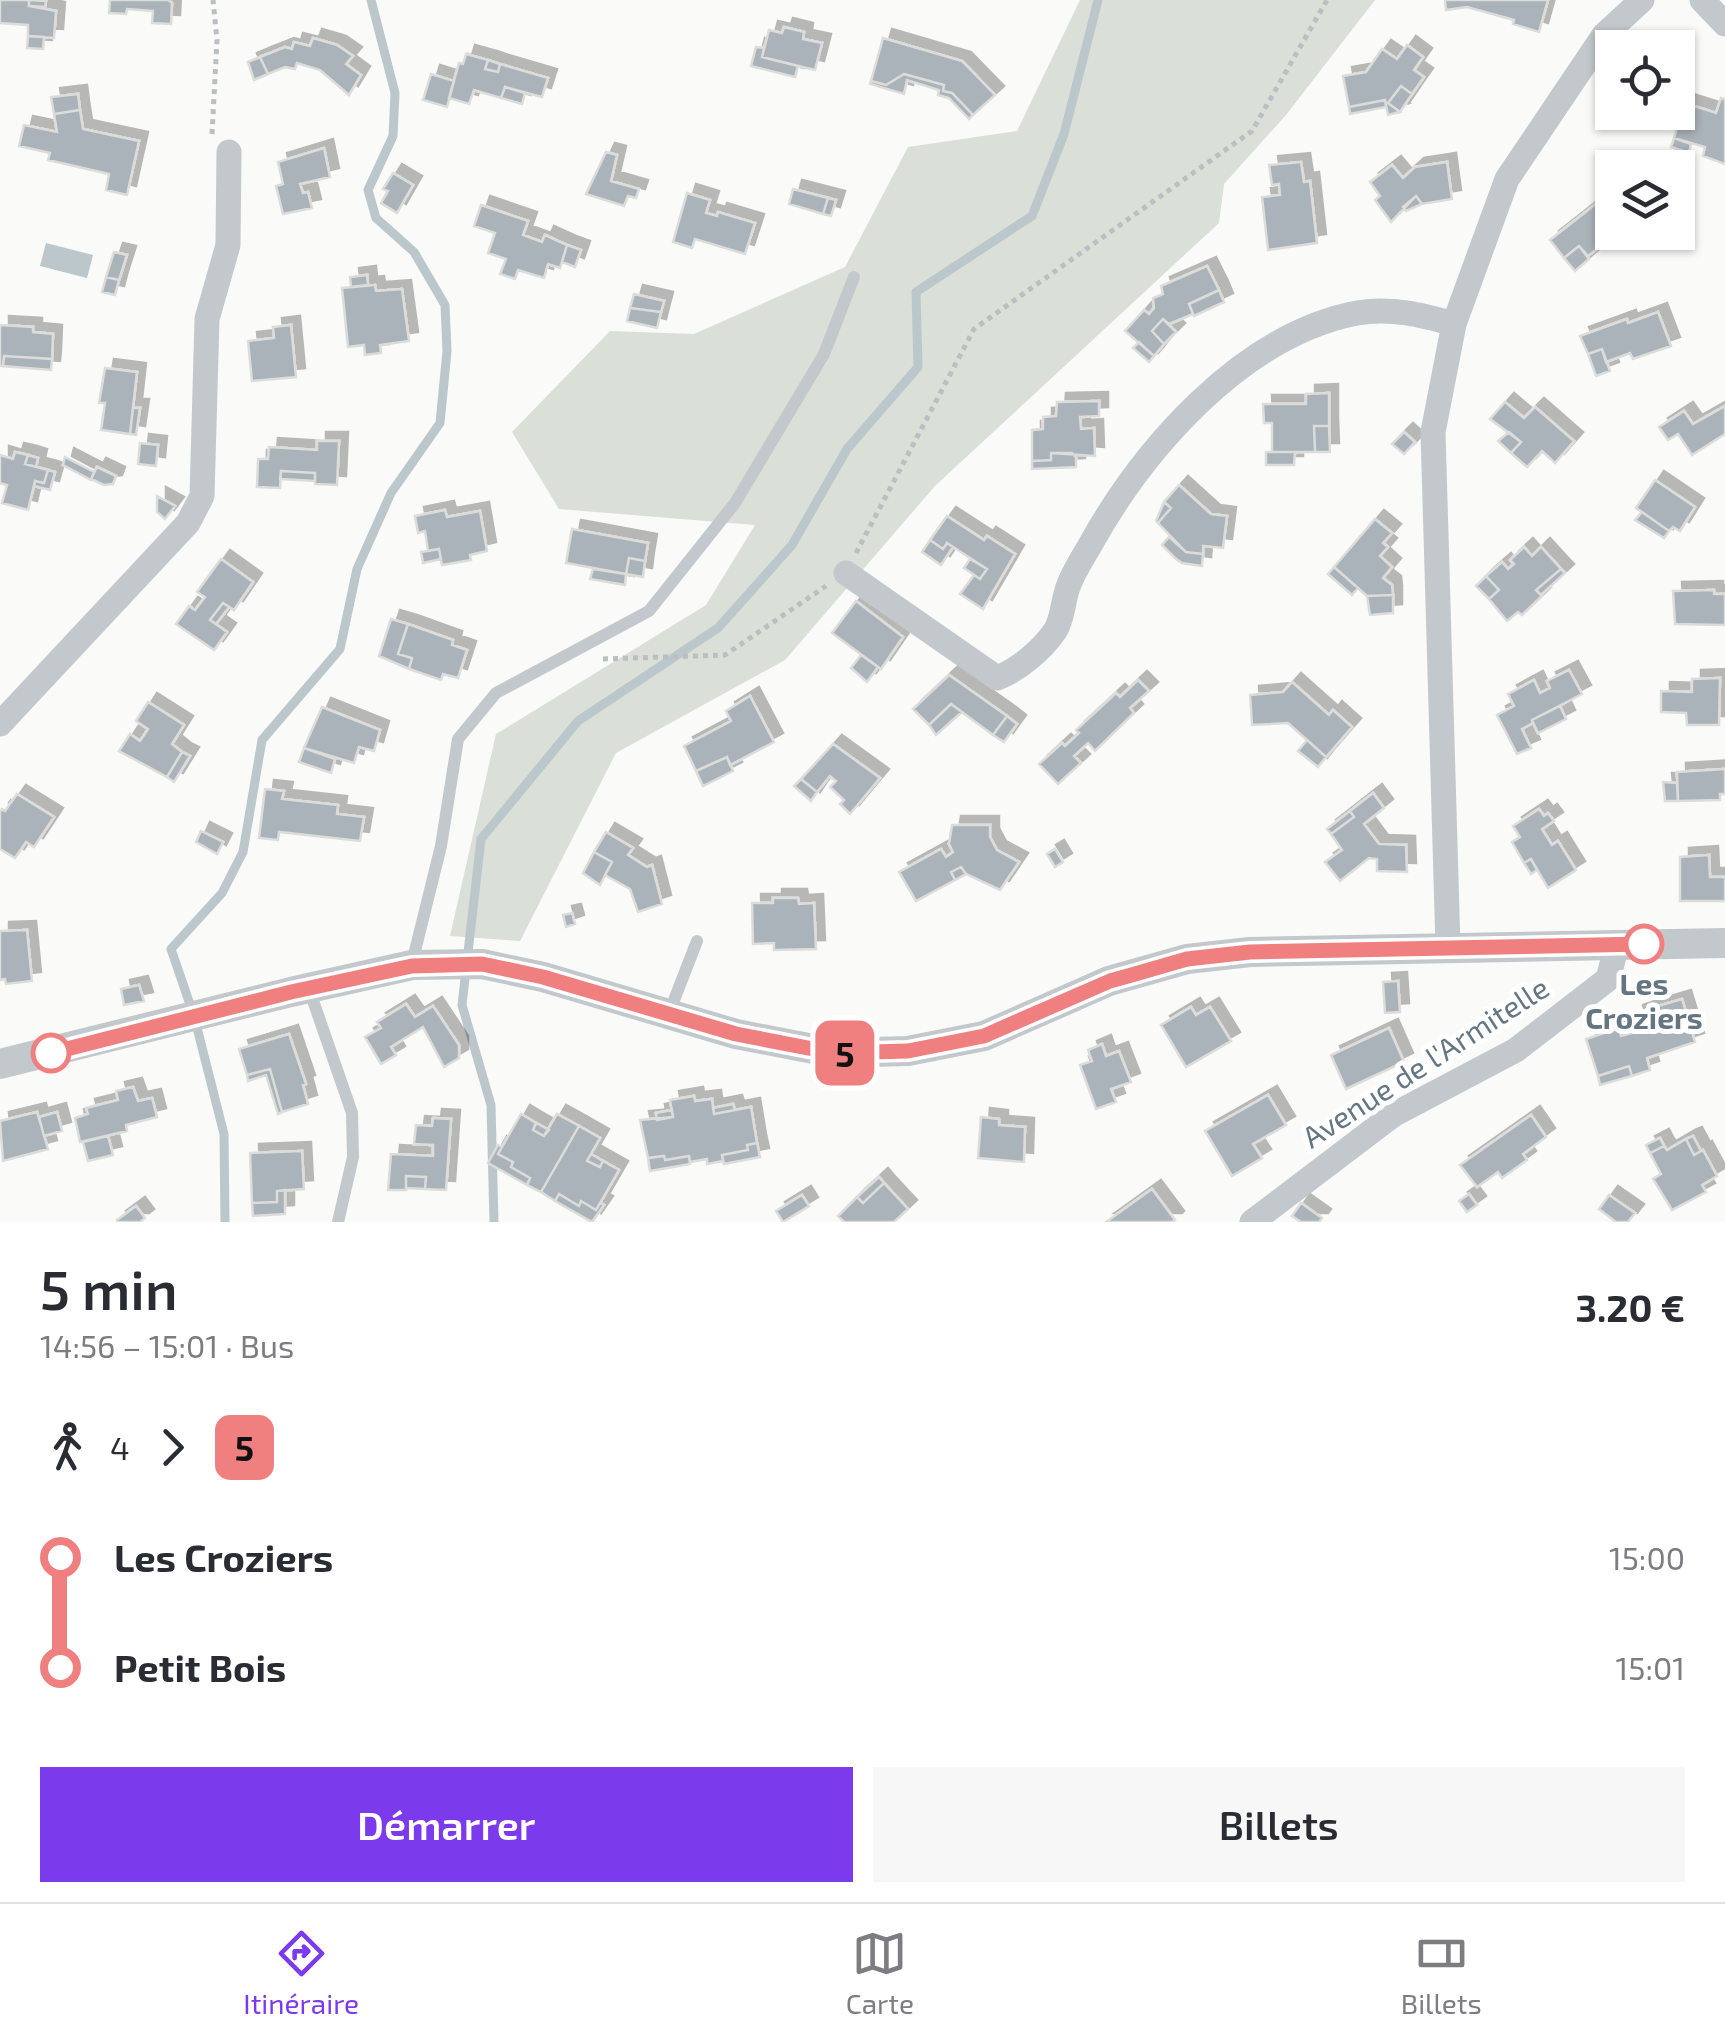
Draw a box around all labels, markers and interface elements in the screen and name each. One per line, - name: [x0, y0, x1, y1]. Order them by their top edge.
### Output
- map controls: [1595, 30, 1695, 250]
- button: locate: [1595, 30, 1695, 130]
- button: layers: [1595, 150, 1695, 250]
- marker: Les Croziers: [1625, 925, 1663, 963]
- place label: Les Croziers: [1585, 965, 1703, 1035]
- street label: Avenue de l'Armitelle: [1295, 968, 1555, 1154]
- line badge: 5: [812, 1020, 878, 1086]
- text: 5: [835, 1032, 855, 1074]
- unlabelled marker: [32, 1034, 70, 1072]
- text: 5 min: [40, 1255, 178, 1321]
- text: 3.20 €: [1576, 1284, 1685, 1330]
- text: 14:56 – 15:01 · Bus: [40, 1326, 294, 1364]
- icon: walk: [40, 1420, 95, 1475]
- icon: forward: [145, 1420, 200, 1475]
- text: 5: [235, 1426, 254, 1468]
- text: 4: [110, 1428, 130, 1466]
- text: Les Croziers: [114, 1534, 333, 1580]
- text: 15:00: [1609, 1538, 1685, 1576]
- text: Petit Bois: [114, 1644, 286, 1690]
- text: 15:01: [1616, 1648, 1685, 1686]
- button: Démarrer: [40, 1767, 853, 1882]
- button: Billets: [873, 1767, 1685, 1882]
- tab: Itinéraire: [243, 1926, 359, 2020]
- tab: Carte: [846, 1926, 914, 2020]
- tab: Billets: [1401, 1926, 1482, 2020]

